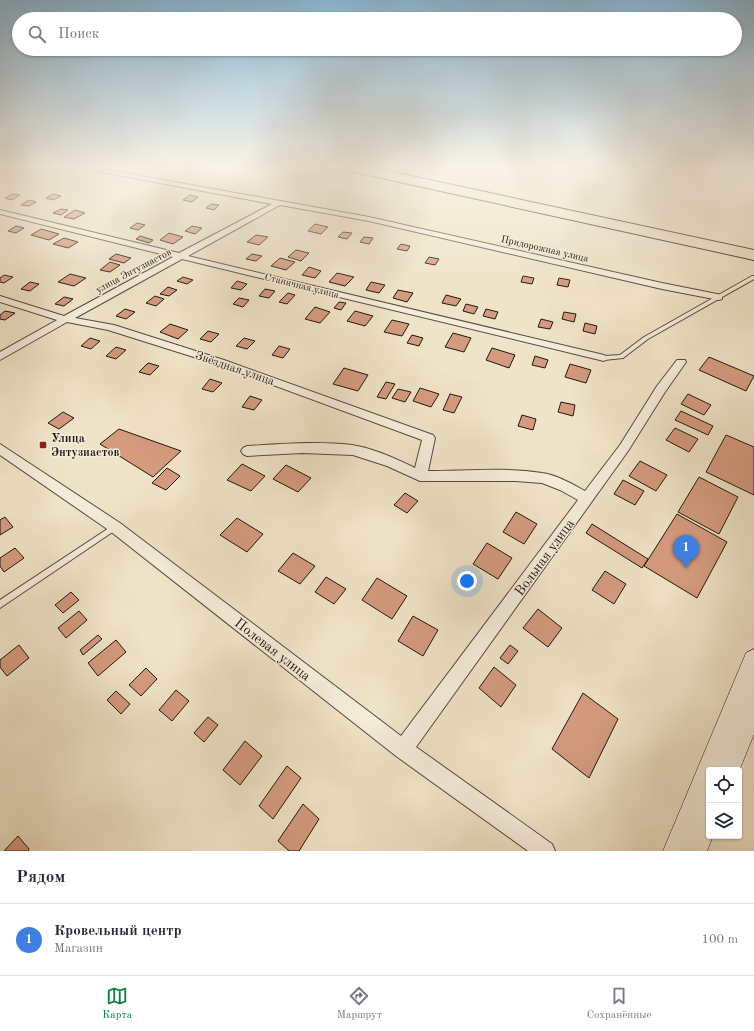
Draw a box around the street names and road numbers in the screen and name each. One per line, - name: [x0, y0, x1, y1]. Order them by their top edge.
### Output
- street label: Придорожная улица: [500, 234, 590, 264]
- street label: улица Энтузиастов: [94, 247, 173, 295]
- street label: Станичная улица: [264, 272, 340, 300]
- street label: Звёздная улица: [194, 350, 276, 388]
- street label: Вольная улица: [512, 517, 577, 599]
- street label: Полевая улица: [232, 616, 313, 684]

